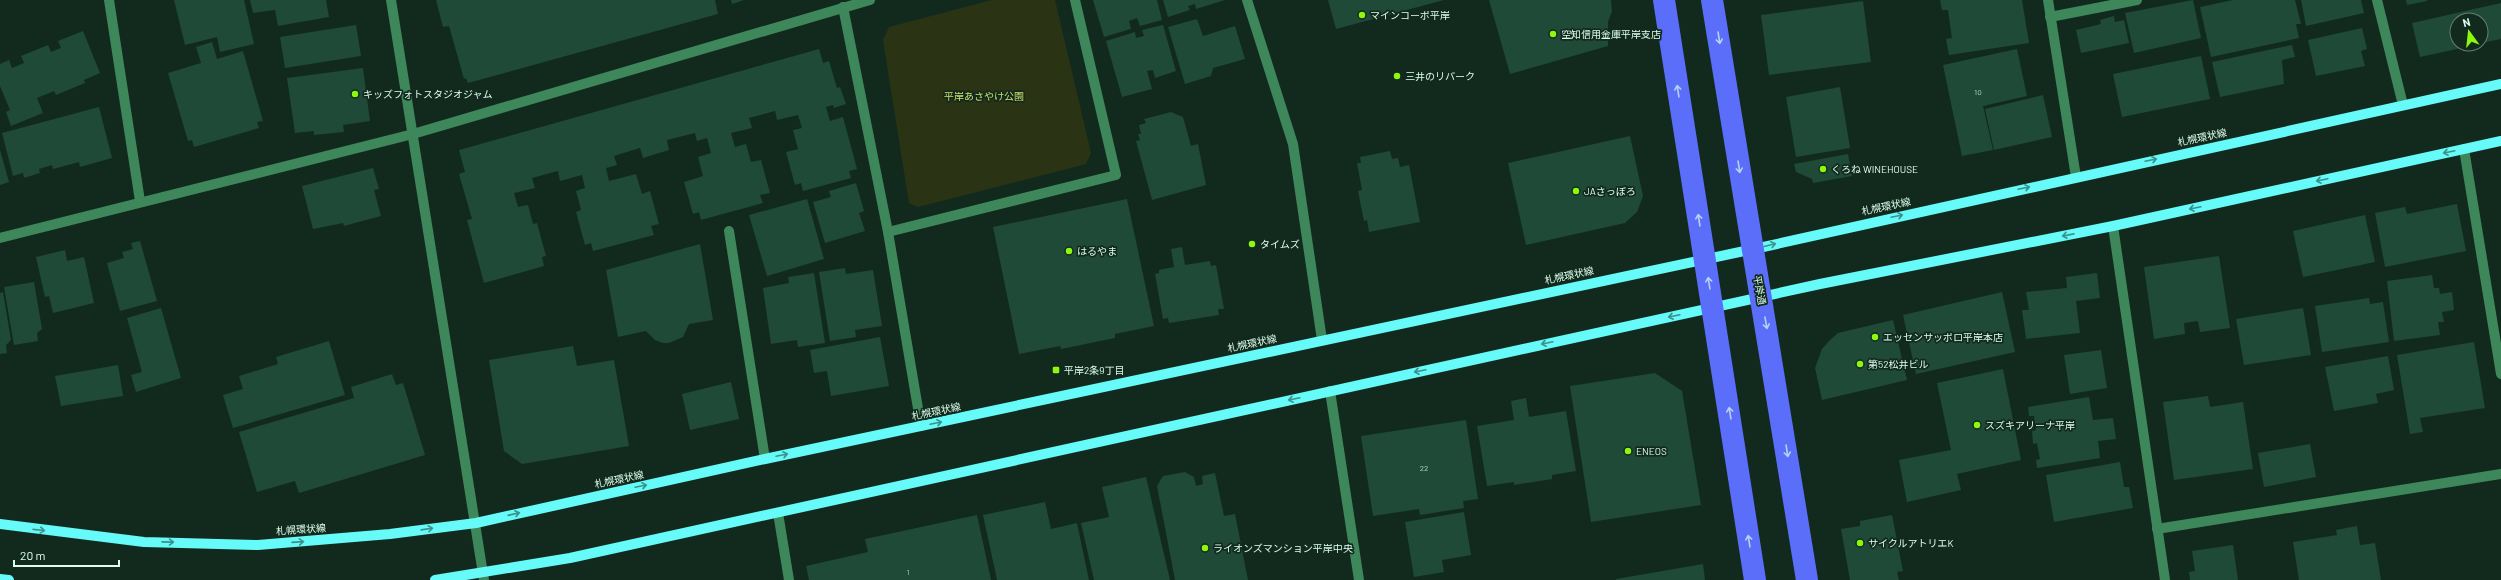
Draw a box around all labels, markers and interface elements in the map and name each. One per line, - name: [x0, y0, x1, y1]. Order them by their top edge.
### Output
- place label: マインコーポ平岸: [1370, 9, 1450, 21]
- marker: マインコーポ平岸: [1357, 10, 1367, 20]
- north arrow: [2449, 12, 2489, 52]
- text: N: [2461, 15, 2472, 29]
- place label: 空知信用金庫平岸支店: [1561, 28, 1661, 40]
- marker: 空知信用金庫平岸支店: [1548, 29, 1558, 39]
- one-way arrow: [1715, 32, 1723, 45]
- place label: 三井のリパーク: [1405, 70, 1475, 82]
- marker: 三井のリパーク: [1392, 71, 1402, 81]
- one-way arrow: [1674, 85, 1682, 98]
- house number: 10: [1974, 87, 1982, 97]
- place label: キッズフォトスタジオジャム: [363, 88, 493, 100]
- marker: キッズフォトスタジオジャム: [350, 89, 360, 99]
- park label: 平岸あさやけ公園: [944, 90, 1024, 102]
- street label: 札幌環状線: [2176, 126, 2228, 148]
- one-way arrow: [2443, 148, 2456, 156]
- one-way arrow: [2144, 156, 2157, 164]
- one-way arrow: [1736, 160, 1744, 173]
- place label: くろね WINEHOUSE: [1831, 163, 1918, 175]
- marker: くろね WINEHOUSE: [1818, 164, 1828, 174]
- one-way arrow: [2316, 176, 2329, 184]
- one-way arrow: [2017, 184, 2030, 192]
- place label: JAさっぽろ: [1584, 185, 1636, 197]
- marker: JAさっぽろ: [1571, 186, 1581, 196]
- street label: 札幌環状線: [1860, 195, 1912, 217]
- one-way arrow: [2189, 204, 2202, 212]
- one-way arrow: [1890, 211, 1903, 219]
- one-way arrow: [1695, 214, 1703, 227]
- one-way arrow: [2062, 231, 2075, 239]
- place label: タイムズ: [1260, 238, 1300, 250]
- marker: タイムズ: [1247, 239, 1257, 249]
- one-way arrow: [1764, 241, 1777, 248]
- place label: はるやま: [1077, 245, 1117, 257]
- marker: はるやま: [1064, 246, 1074, 256]
- street label: 札幌環状線: [1543, 264, 1595, 286]
- street label: 平岸通: [1751, 274, 1769, 306]
- one-way arrow: [1705, 277, 1713, 290]
- one-way arrow: [1668, 312, 1681, 320]
- one-way arrow: [1762, 316, 1770, 329]
- place label: エッセンサッポロ平岸本店: [1883, 331, 2003, 343]
- street label: 札幌環状線: [1226, 332, 1278, 354]
- marker: エッセンサッポロ平岸本店: [1870, 332, 1880, 342]
- one-way arrow: [1541, 340, 1554, 348]
- place label: 第52松井ビル: [1868, 358, 1929, 370]
- marker: 第52松井ビル: [1855, 359, 1865, 369]
- place label: 平岸2条9丁目: [1064, 364, 1125, 376]
- marker: 平岸2条9丁目: [1051, 365, 1061, 375]
- one-way arrow: [1414, 368, 1427, 376]
- one-way arrow: [1287, 396, 1300, 404]
- street label: 札幌環状線: [910, 400, 962, 422]
- one-way arrow: [1725, 407, 1733, 420]
- one-way arrow: [929, 419, 942, 427]
- place label: スズキアリーナ平岸: [1985, 419, 2075, 431]
- marker: スズキアリーナ平岸: [1972, 420, 1982, 430]
- one-way arrow: [1783, 444, 1791, 457]
- place label: ENEOS: [1636, 445, 1667, 457]
- marker: ENEOS: [1623, 446, 1633, 456]
- one-way arrow: [775, 451, 788, 459]
- house number: 22: [1420, 463, 1428, 473]
- street label: 札幌環状線: [593, 468, 645, 490]
- one-way arrow: [634, 482, 647, 490]
- one-way arrow: [507, 510, 520, 518]
- street label: 札幌環状線: [276, 521, 326, 537]
- one-way arrow: [32, 526, 45, 534]
- one-way arrow: [420, 526, 433, 533]
- one-way arrow: [1745, 535, 1753, 548]
- place label: サイクルアトリエK: [1868, 537, 1954, 549]
- one-way arrow: [291, 538, 304, 545]
- marker: サイクルアトリエK: [1855, 538, 1865, 548]
- one-way arrow: [161, 539, 174, 546]
- scale bar: [14, 542, 119, 568]
- place label: ライオンズマンション平岸中央: [1213, 542, 1354, 554]
- marker: ライオンズマンション平岸中央: [1200, 543, 1210, 553]
- text: 20 m: [20, 548, 46, 562]
- house number: 1: [907, 567, 910, 577]

